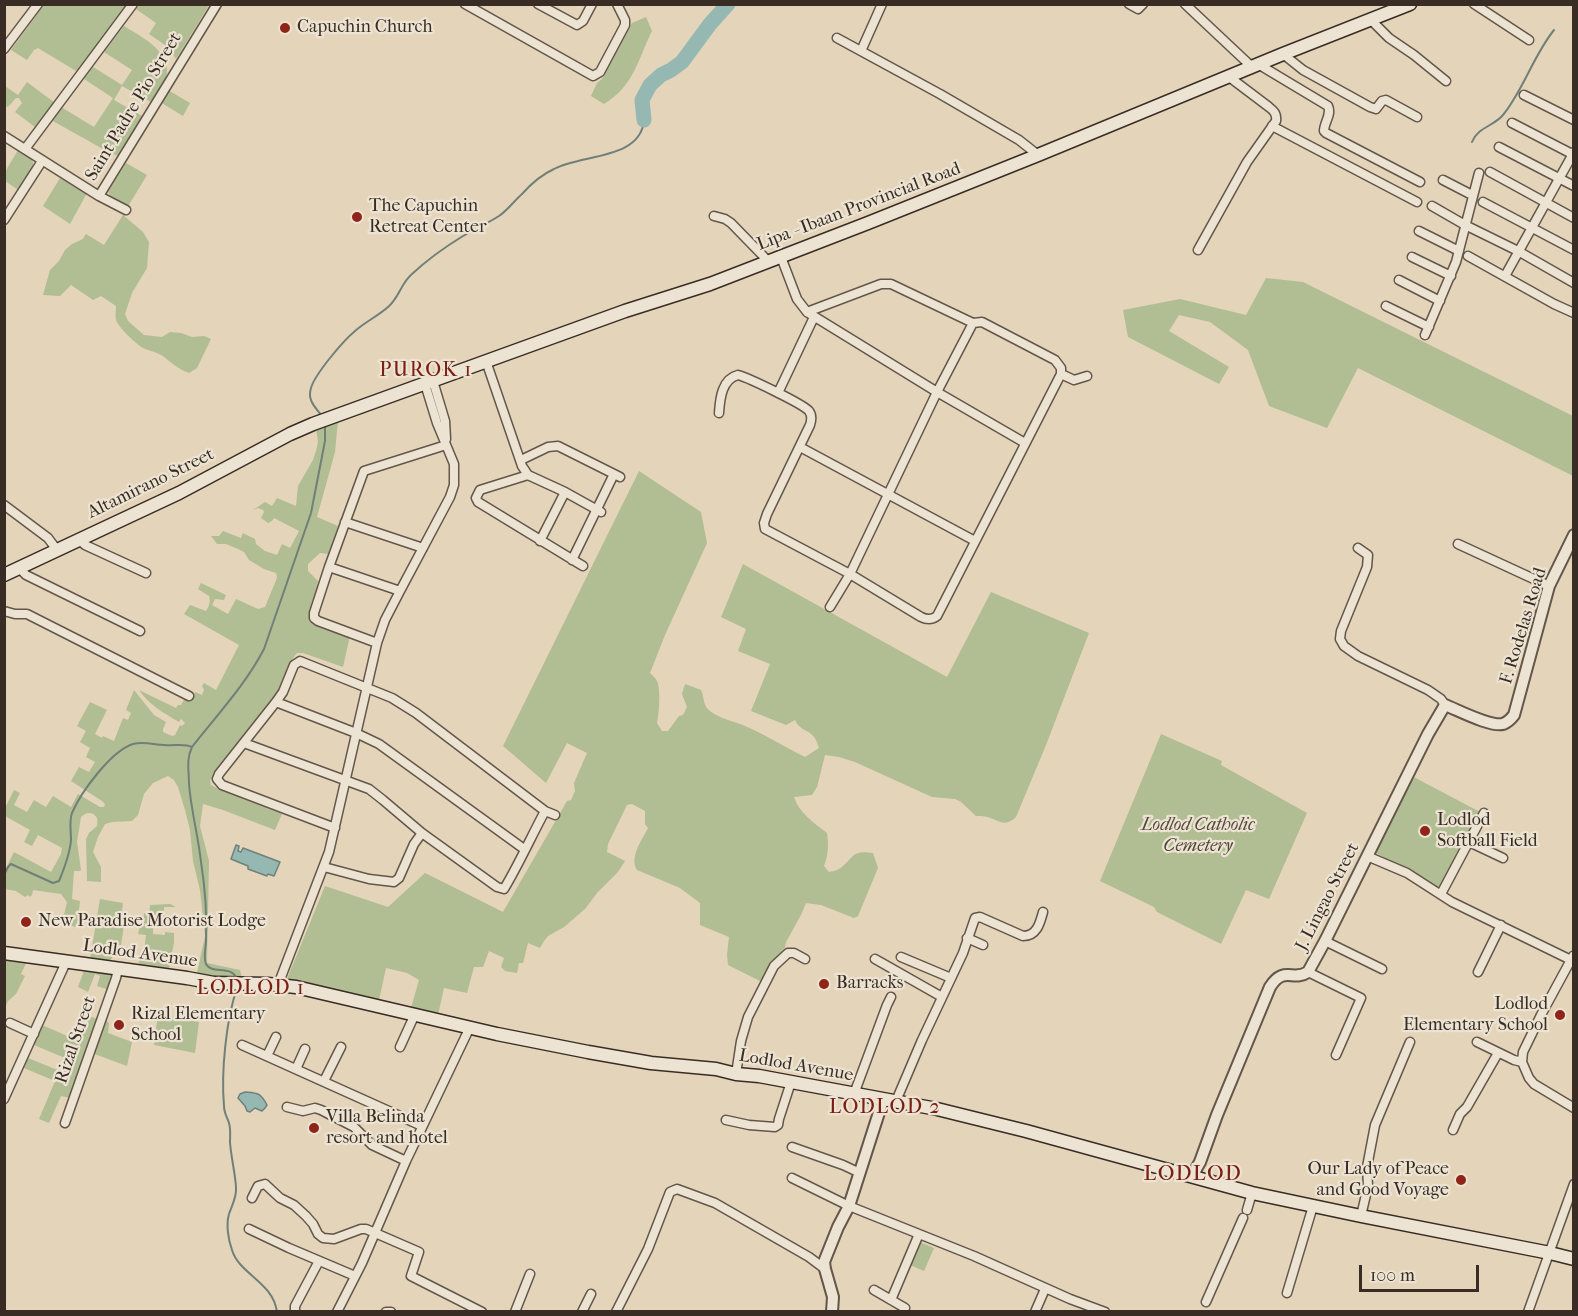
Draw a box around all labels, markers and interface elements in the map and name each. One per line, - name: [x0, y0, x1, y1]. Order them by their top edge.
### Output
- place label: Capuchin Church: [297, 17, 433, 39]
- marker: Capuchin Church: [278, 21, 292, 35]
- street label: Saint Padre Pio Street: [81, 29, 187, 185]
- street label: Lipa - Ibaan Provincial Road: [754, 158, 964, 256]
- place label: The Capuchin Retreat Center: [369, 196, 487, 238]
- marker: The Capuchin Retreat Center: [350, 210, 364, 224]
- district label: PUROK 1: [379, 359, 473, 383]
- street label: Altamirano Street: [84, 444, 218, 524]
- street label: F. Rodelas Road: [1496, 565, 1552, 687]
- place label: Lodlod Softball Field: [1437, 810, 1538, 852]
- park label: Lodlod Catholic Cemetery: [1141, 815, 1255, 858]
- marker: Lodlod Softball Field: [1418, 824, 1432, 838]
- street label: J. Lingao Street: [1291, 839, 1365, 955]
- place label: New Paradise Motorist Lodge: [38, 911, 266, 933]
- marker: New Paradise Motorist Lodge: [19, 915, 33, 929]
- street label: Lodlod Avenue: [81, 935, 199, 973]
- place label: Barracks: [836, 973, 903, 995]
- district label: LODLOD 1: [197, 977, 305, 1001]
- marker: Barracks: [817, 977, 831, 991]
- street label: Rizal Street: [51, 993, 101, 1087]
- place label: Lodlod Elementary School: [1403, 994, 1548, 1036]
- place label: Rizal Elementary School: [131, 1004, 265, 1046]
- marker: Lodlod Elementary School: [1553, 1008, 1567, 1022]
- marker: Rizal Elementary School: [112, 1018, 126, 1032]
- street label: Lodlod Avenue: [737, 1045, 855, 1087]
- district label: LODLOD 2: [829, 1096, 941, 1120]
- place label: Villa Belinda resort and hotel: [326, 1107, 448, 1150]
- marker: Villa Belinda resort and hotel: [307, 1121, 321, 1135]
- place label: Our Lady of Peace and Good Voyage: [1307, 1159, 1449, 1202]
- district label: LODLOD: [1144, 1162, 1242, 1188]
- marker: Our Lady of Peace and Good Voyage: [1454, 1173, 1468, 1187]
- scale bar: [1362, 1253, 1482, 1291]
- text: 100 m: [1370, 1265, 1415, 1286]

